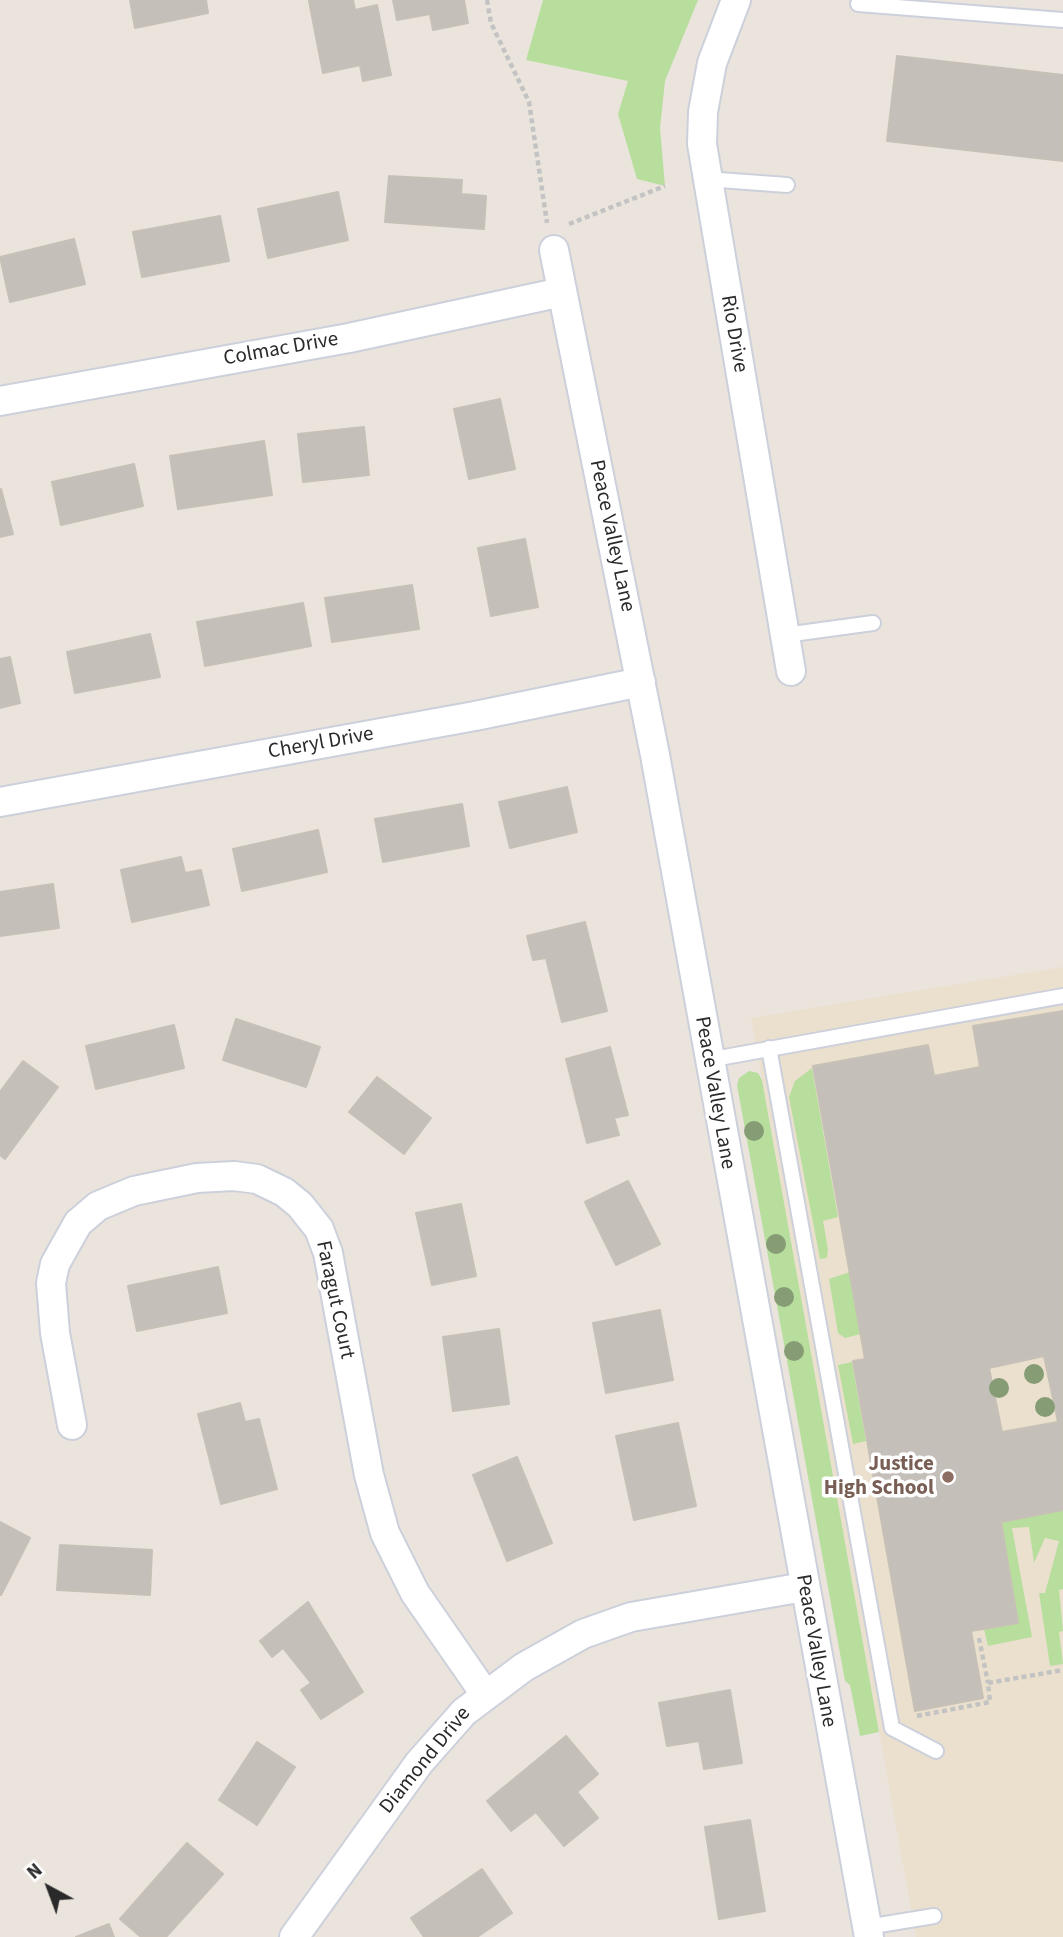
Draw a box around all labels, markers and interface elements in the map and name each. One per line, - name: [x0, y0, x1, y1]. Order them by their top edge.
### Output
- street label: Rio Drive: [714, 293, 752, 375]
- street label: Colmac Drive: [222, 328, 340, 372]
- street label: Peace Valley Lane: [583, 458, 639, 614]
- street label: Cheryl Drive: [266, 722, 376, 766]
- street label: Peace Valley Lane: [688, 1015, 740, 1171]
- street label: Faragut Court: [309, 1239, 359, 1361]
- place label: Justice High School: [824, 1452, 934, 1502]
- marker: Justice High School: [940, 1469, 956, 1485]
- street label: Peace Valley Lane: [789, 1573, 841, 1729]
- street label: Diamond Drive: [375, 1702, 477, 1820]
- north arrow: [14, 1853, 84, 1923]
- text: N: [21, 1857, 49, 1886]

